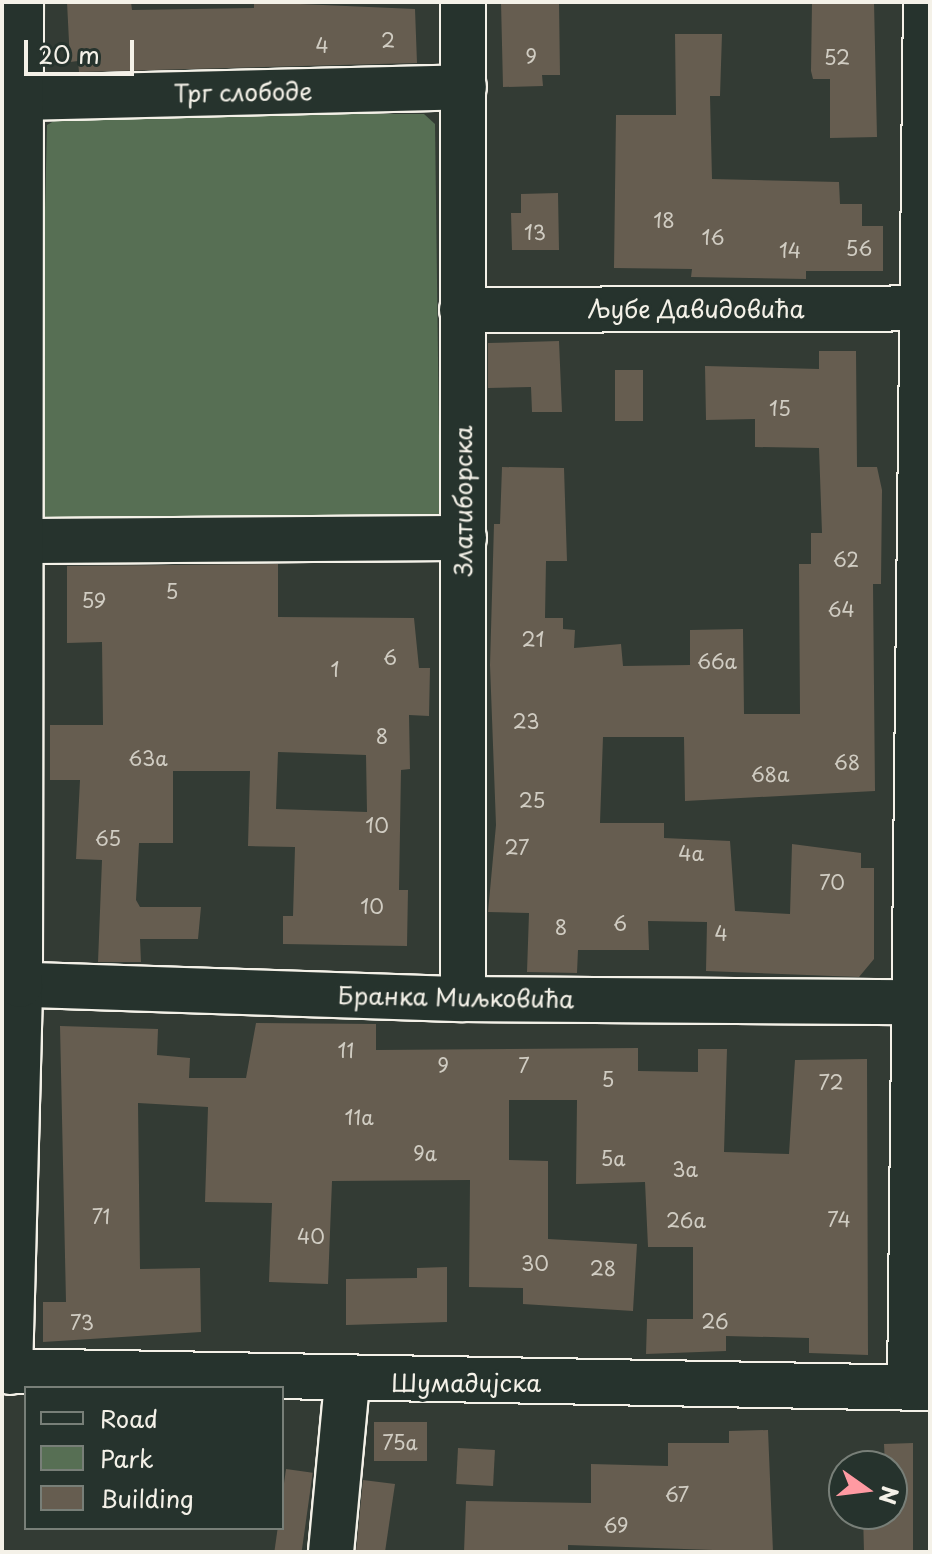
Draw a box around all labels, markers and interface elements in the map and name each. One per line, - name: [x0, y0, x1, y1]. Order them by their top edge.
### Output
- scale bar: [28, 24, 138, 74]
- house number: 2: [381, 28, 395, 52]
- house number: 4: [315, 33, 329, 57]
- text: 20 m: [38, 36, 100, 72]
- house number: 9: [525, 44, 537, 68]
- house number: 52: [824, 45, 850, 69]
- street label: Трг слободе: [173, 76, 313, 108]
- house number: 18: [653, 208, 675, 232]
- house number: 13: [524, 220, 546, 244]
- house number: 16: [702, 225, 724, 249]
- house number: 56: [846, 236, 872, 260]
- house number: 14: [779, 238, 801, 262]
- street label: Љубе Давидовића: [586, 295, 806, 323]
- house number: 15: [769, 396, 791, 420]
- street label: Златиборска: [449, 426, 477, 576]
- house number: 62: [833, 547, 859, 571]
- house number: 5: [166, 579, 178, 603]
- house number: 59: [82, 588, 106, 612]
- house number: 64: [827, 597, 855, 621]
- house number: 21: [521, 627, 545, 651]
- house number: 6: [383, 645, 397, 669]
- house number: 66a: [697, 649, 737, 673]
- house number: 1: [331, 657, 339, 681]
- house number: 23: [512, 709, 540, 733]
- house number: 8: [376, 724, 388, 748]
- house number: 63a: [128, 746, 168, 770]
- house number: 68: [834, 750, 860, 774]
- house number: 68a: [751, 762, 789, 786]
- house number: 25: [519, 788, 545, 812]
- house number: 10: [365, 813, 389, 837]
- house number: 65: [95, 826, 121, 850]
- house number: 27: [505, 835, 529, 859]
- house number: 4a: [678, 841, 704, 865]
- house number: 70: [819, 870, 845, 894]
- house number: 10: [360, 894, 384, 918]
- house number: 6: [613, 911, 627, 935]
- house number: 8: [555, 915, 567, 939]
- house number: 4: [714, 921, 728, 945]
- street label: Бранка Миљковића: [337, 981, 575, 1013]
- house number: 11: [338, 1038, 354, 1062]
- house number: 9: [437, 1053, 449, 1077]
- house number: 7: [518, 1053, 530, 1077]
- house number: 5: [602, 1067, 614, 1091]
- house number: 72: [818, 1070, 844, 1094]
- house number: 11a: [344, 1105, 374, 1129]
- house number: 9a: [413, 1141, 437, 1165]
- house number: 5a: [600, 1146, 626, 1170]
- house number: 3a: [672, 1157, 698, 1181]
- house number: 71: [92, 1204, 110, 1228]
- house number: 74: [827, 1207, 851, 1231]
- house number: 26a: [666, 1208, 706, 1232]
- house number: 40: [297, 1224, 325, 1248]
- house number: 30: [521, 1251, 549, 1275]
- house number: 28: [590, 1256, 616, 1280]
- house number: 26: [701, 1309, 729, 1333]
- house number: 73: [70, 1310, 94, 1334]
- street label: Шумадијска: [391, 1369, 541, 1397]
- legend: [24, 1386, 284, 1530]
- text: Road: [100, 1400, 158, 1436]
- house number: 75a: [382, 1430, 418, 1454]
- text: Park: [100, 1440, 154, 1476]
- north arrow: [828, 1450, 908, 1530]
- text: Building: [100, 1480, 194, 1516]
- house number: 67: [665, 1482, 689, 1506]
- text: N: [872, 1483, 908, 1508]
- house number: 69: [603, 1513, 629, 1537]

